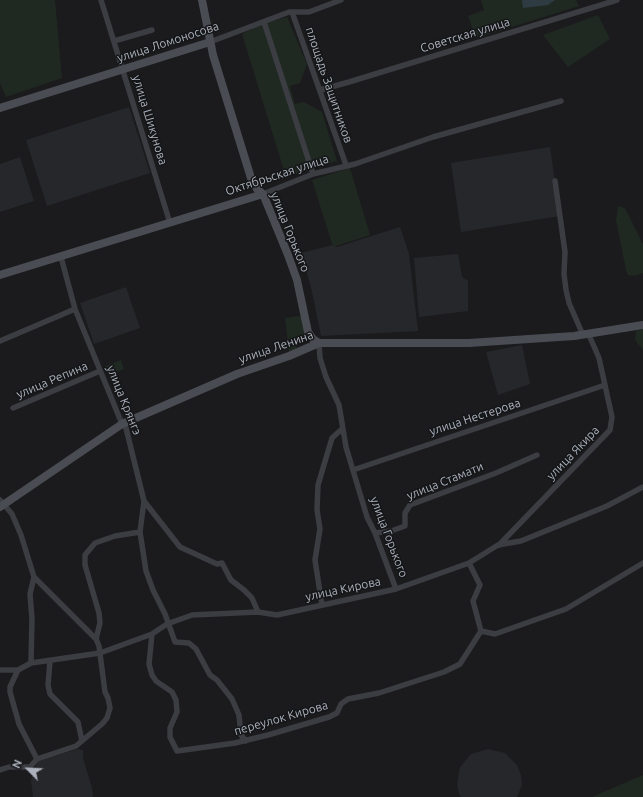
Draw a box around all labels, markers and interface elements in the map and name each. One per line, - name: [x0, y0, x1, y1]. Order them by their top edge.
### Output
- street label: Советская улица: [418, 15, 512, 55]
- street label: улица Ломоносова: [115, 19, 221, 65]
- street label: площадь Защитников: [302, 25, 356, 145]
- street label: улица Шикунова: [129, 73, 171, 167]
- street label: Октябрьская улица: [224, 152, 330, 198]
- street label: улица Горького: [267, 190, 313, 274]
- street label: улица Ленина: [237, 328, 315, 366]
- street label: улица Репина: [14, 358, 90, 402]
- street label: улица Крянгэ: [103, 363, 145, 437]
- street label: улица Нестерова: [428, 395, 522, 439]
- street label: улица Якира: [544, 423, 602, 483]
- street label: улица Стамати: [405, 459, 485, 503]
- street label: улица Горького: [367, 495, 411, 579]
- street label: улица Кирова: [304, 574, 382, 604]
- street label: переулок Кирова: [232, 698, 330, 738]
- north arrow: [8, 749, 48, 789]
- text: N: [10, 758, 24, 770]

